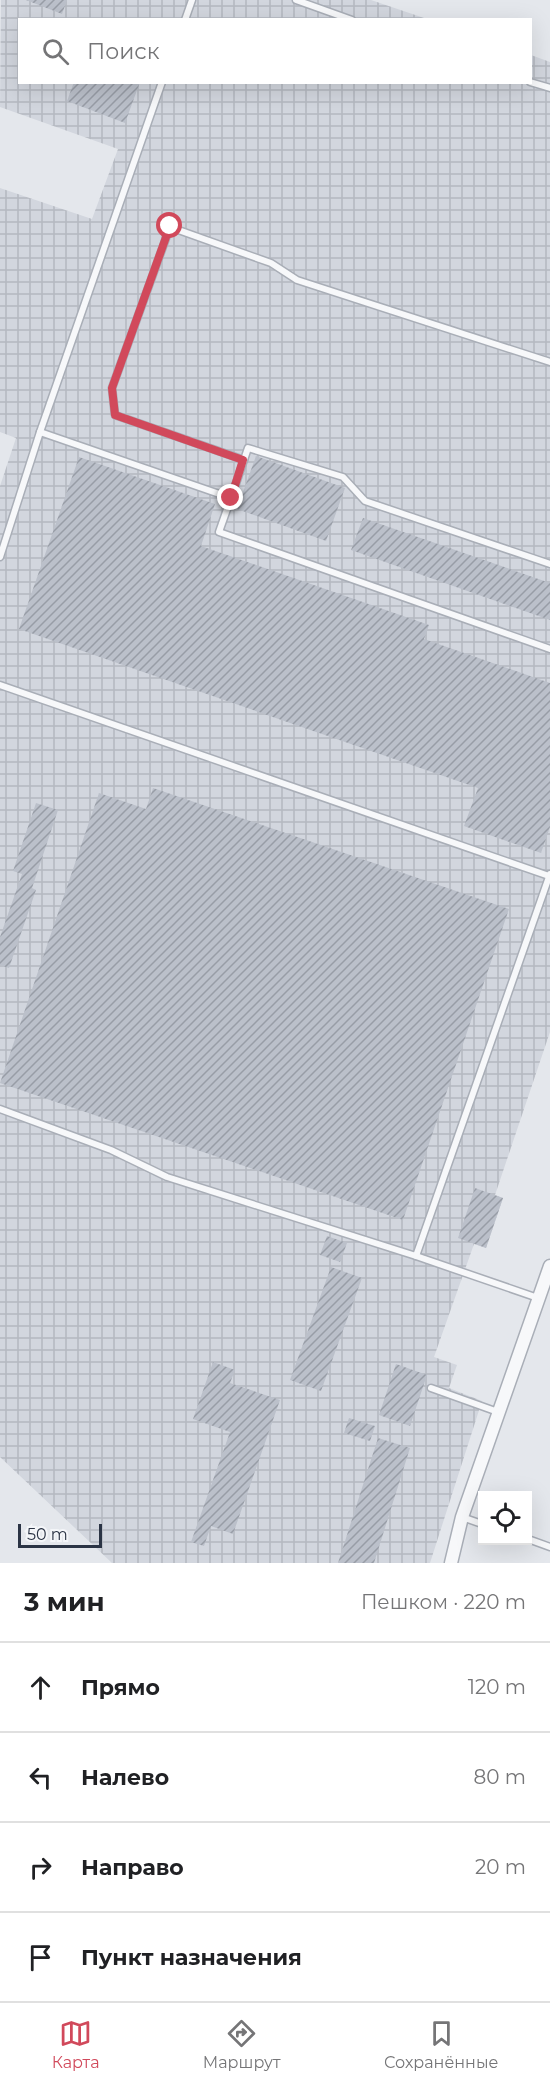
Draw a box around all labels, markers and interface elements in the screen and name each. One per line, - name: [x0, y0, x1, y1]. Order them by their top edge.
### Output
- search box: [18, 18, 532, 84]
- icon: search: [39, 35, 72, 68]
- text: Поиск: [87, 38, 159, 65]
- route start: [156, 212, 182, 238]
- route end: [217, 484, 243, 510]
- map controls: [478, 1491, 532, 1545]
- button: locate: [478, 1491, 532, 1545]
- scale bar: [18, 1521, 102, 1548]
- text: 50 m: [27, 1525, 68, 1544]
- text: 3 мин: [24, 1586, 104, 1618]
- text: Пешком · 220 m: [361, 1590, 526, 1614]
- icon: ahead: [24, 1671, 57, 1704]
- text: Прямо: [81, 1674, 160, 1701]
- text: 120 m: [468, 1675, 526, 1699]
- icon: left: [24, 1761, 57, 1794]
- text: Налево: [81, 1764, 169, 1791]
- text: 80 m: [474, 1765, 526, 1789]
- icon: right: [24, 1851, 57, 1884]
- text: Направо: [81, 1854, 184, 1881]
- text: 20 m: [475, 1855, 526, 1879]
- icon: arrive: [24, 1941, 57, 1974]
- text: Пункт назначения: [81, 1944, 302, 1971]
- tab: Карта: [52, 2017, 100, 2072]
- tab: Маршрут: [203, 2017, 281, 2072]
- tab: Сохранённые: [384, 2017, 498, 2072]

